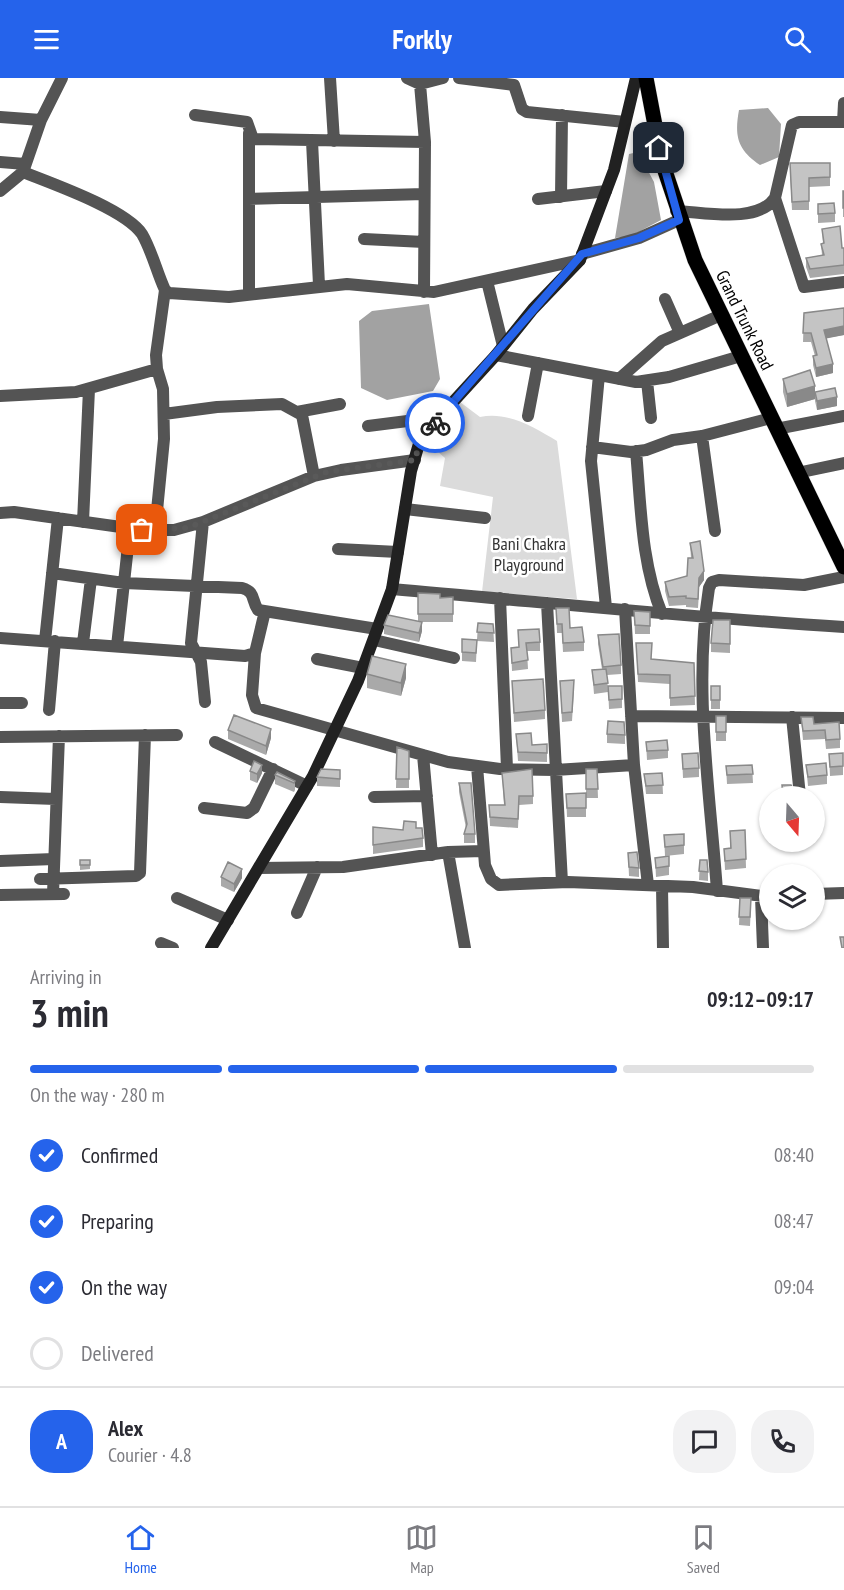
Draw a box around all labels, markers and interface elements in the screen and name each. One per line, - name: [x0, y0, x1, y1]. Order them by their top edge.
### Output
- text: Forkly: [392, 22, 452, 56]
- icon: menu: [30, 23, 63, 56]
- icon: search: [781, 23, 814, 56]
- pin: [633, 122, 684, 173]
- icon: home: [642, 131, 675, 164]
- street label: Grand Trunk Road: [711, 266, 779, 374]
- courier: [405, 393, 465, 453]
- icon: bike: [419, 407, 452, 440]
- pin: [116, 504, 167, 555]
- icon: bag: [125, 513, 158, 546]
- park label: Bani Chakra Playground: [492, 532, 566, 576]
- north arrow: [759, 786, 825, 852]
- map controls: [759, 786, 825, 930]
- button: layers: [759, 864, 825, 930]
- text: Arriving in: [30, 964, 102, 990]
- text: 09:12–09:17: [707, 985, 814, 1013]
- text: 3 min: [30, 987, 109, 1038]
- text: On the way · 280 m: [30, 1082, 165, 1108]
- icon: check: [30, 1139, 63, 1172]
- text: Confirmed: [81, 1141, 158, 1169]
- text: 08:40: [774, 1142, 814, 1168]
- icon: check: [30, 1205, 63, 1238]
- text: Preparing: [81, 1207, 154, 1235]
- text: 08:47: [774, 1208, 814, 1234]
- icon: check: [30, 1271, 63, 1304]
- text: On the way: [81, 1273, 167, 1301]
- text: 09:04: [774, 1274, 814, 1300]
- text: Delivered: [81, 1339, 154, 1367]
- button: chat: [673, 1410, 736, 1473]
- button: phone: [751, 1410, 814, 1473]
- text: Alex: [108, 1414, 143, 1442]
- text: A: [56, 1427, 67, 1455]
- text: Courier · 4.8: [108, 1442, 192, 1468]
- tab: Home: [124, 1521, 157, 1577]
- tab: Map: [405, 1521, 438, 1577]
- tab: Saved: [687, 1521, 720, 1577]

